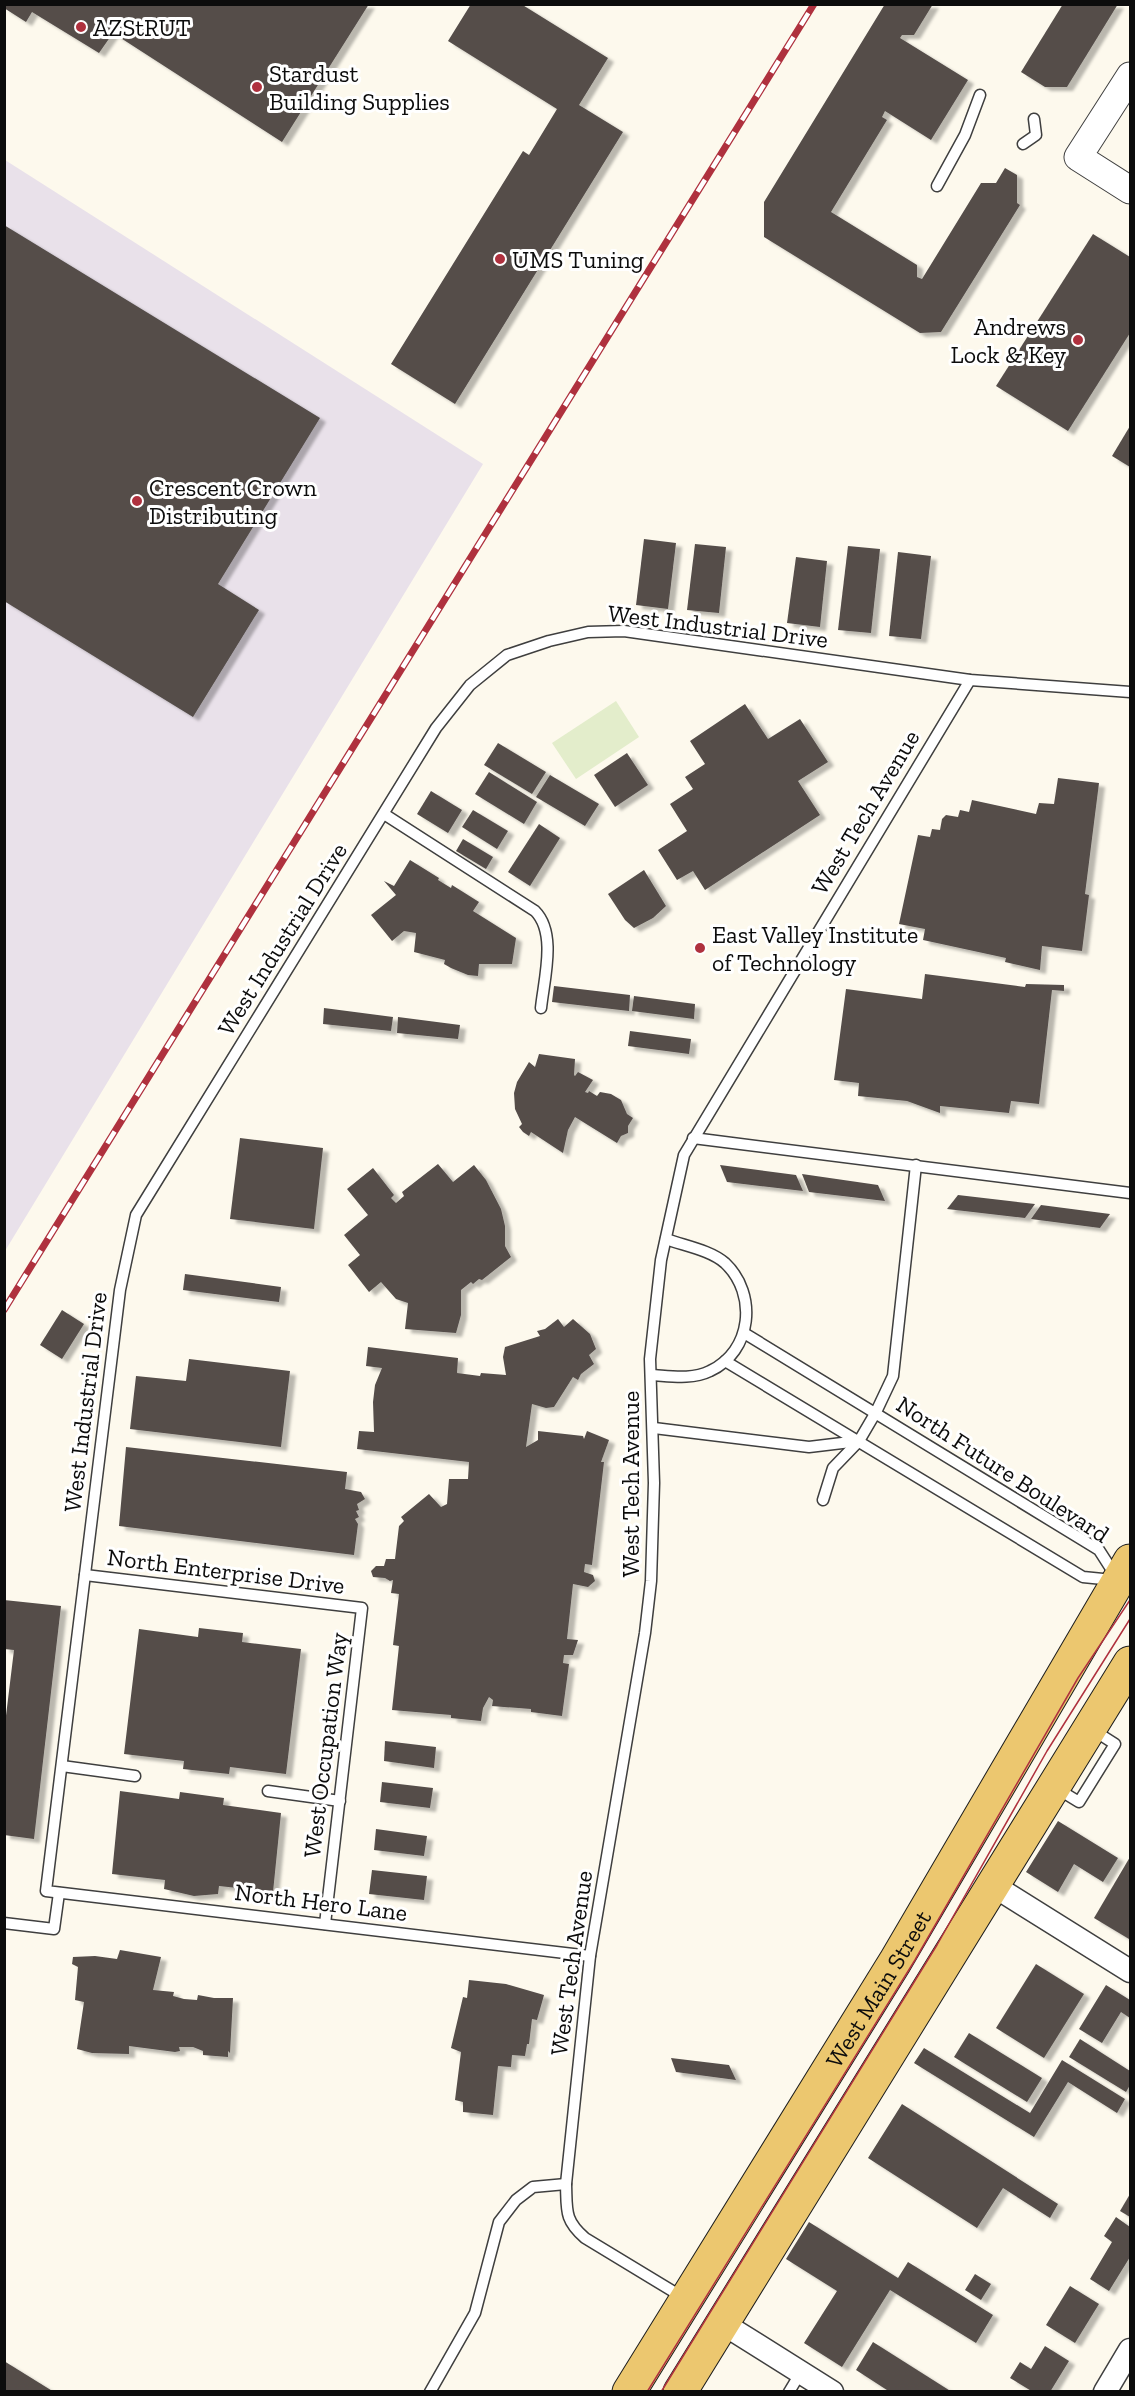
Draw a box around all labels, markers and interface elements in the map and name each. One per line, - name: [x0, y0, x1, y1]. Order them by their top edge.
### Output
- place label: AZStRUT: [93, 13, 191, 42]
- marker: AZStRUT: [74, 20, 88, 34]
- place label: Stardust Building Supplies: [269, 59, 450, 116]
- marker: Stardust Building Supplies: [250, 80, 264, 94]
- place label: UMS Tuning: [512, 245, 644, 274]
- marker: UMS Tuning: [493, 252, 507, 266]
- place label: Andrews Lock & Key: [951, 312, 1067, 369]
- marker: Andrews Lock & Key: [1071, 333, 1085, 347]
- place label: Crescent Crown Distributing: [149, 473, 317, 530]
- marker: Crescent Crown Distributing: [130, 494, 144, 508]
- street label: West Industrial Drive: [606, 598, 830, 654]
- street label: West Tech Avenue: [804, 725, 926, 899]
- street label: West Industrial Drive: [211, 837, 353, 1041]
- place label: East Valley Institute of Technology: [712, 920, 918, 977]
- marker: East Valley Institute of Technology: [693, 941, 707, 955]
- street label: West Industrial Drive: [57, 1290, 113, 1514]
- street label: North Future Boulevard: [891, 1389, 1115, 1549]
- street label: West Tech Avenue: [616, 1391, 645, 1577]
- street label: North Enterprise Drive: [106, 1542, 346, 1600]
- street label: West Occupation Way: [297, 1630, 353, 1859]
- street label: West Tech Avenue: [544, 1869, 598, 2057]
- street label: North Hero Lane: [233, 1877, 409, 1927]
- street label: West Main Street: [819, 1905, 937, 2073]

